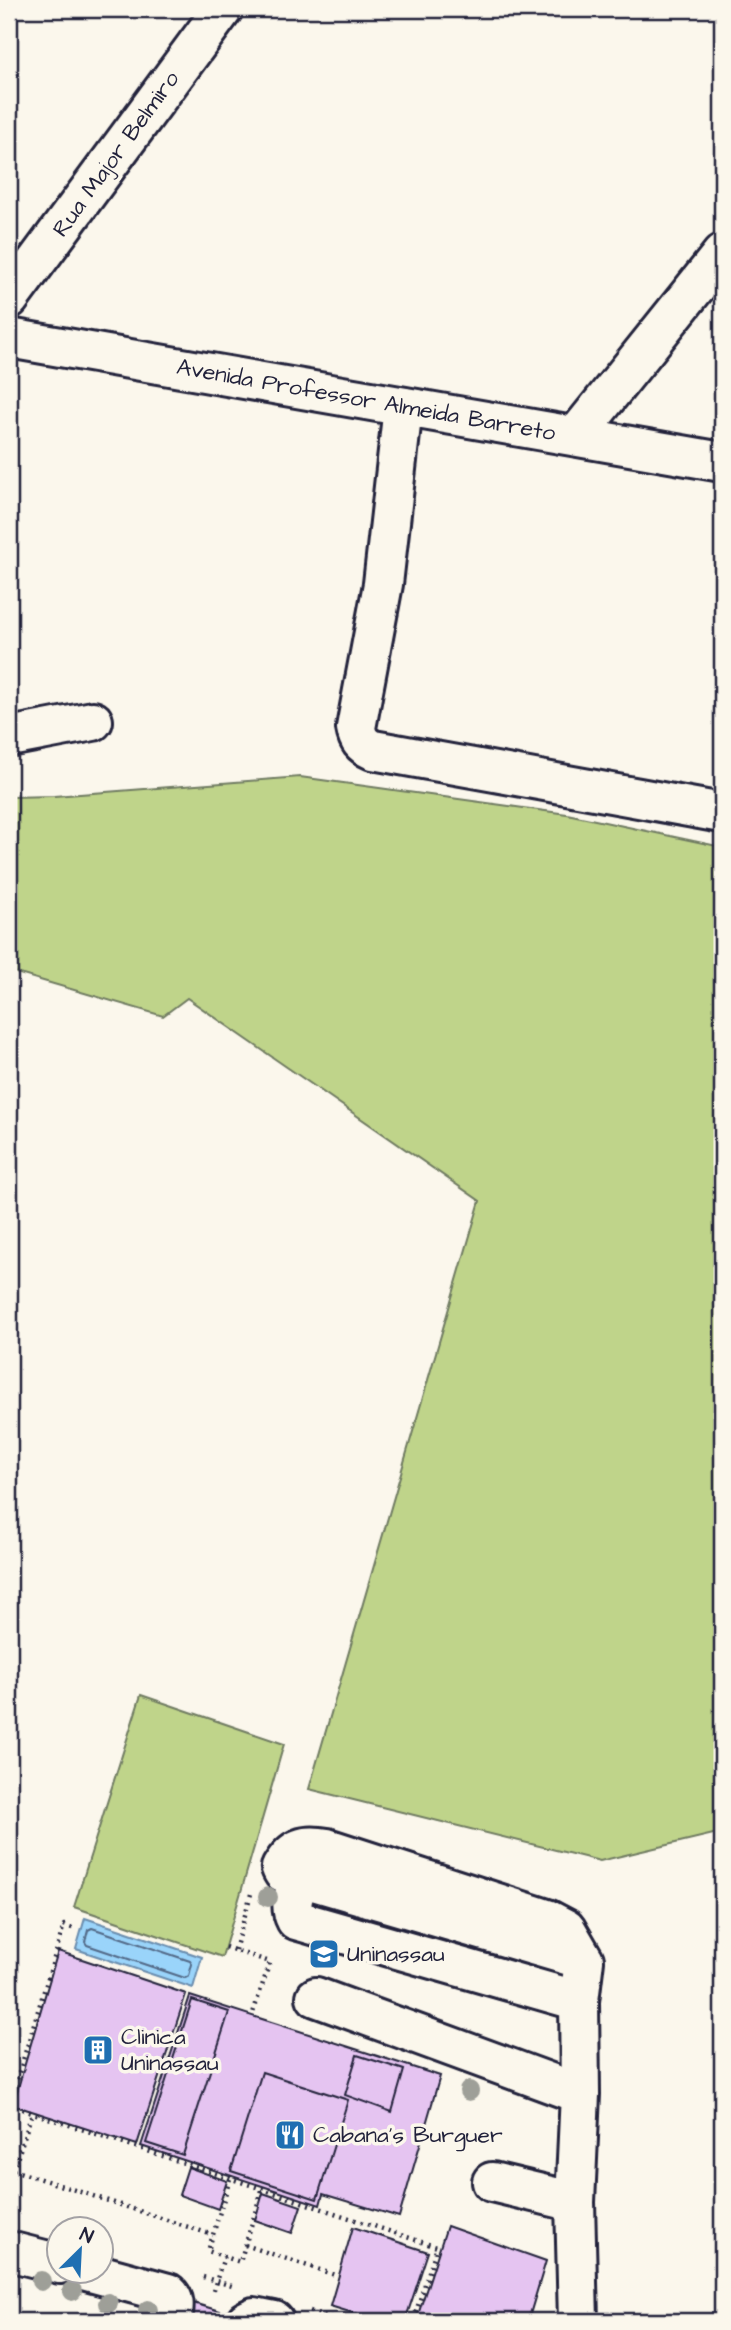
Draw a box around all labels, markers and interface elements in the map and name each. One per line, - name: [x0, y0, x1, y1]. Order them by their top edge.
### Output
- street label: Rua Major Belmiro: [45, 64, 187, 244]
- street label: Avenida Professor Almeida Barreto: [174, 351, 558, 449]
- school or university icon: Uninassau: [307, 1937, 341, 1971]
- place label: Uninassau: [347, 1938, 445, 1970]
- place label: Clinica Uninassau: [121, 2021, 219, 2079]
- building icon: Clinica Uninassau: [81, 2033, 115, 2067]
- restaurant icon: Cabana's Burguer: [273, 2118, 307, 2152]
- place label: Cabana's Burguer: [313, 2119, 503, 2152]
- north arrow: [46, 2214, 116, 2284]
- text: N: [75, 2221, 97, 2251]

